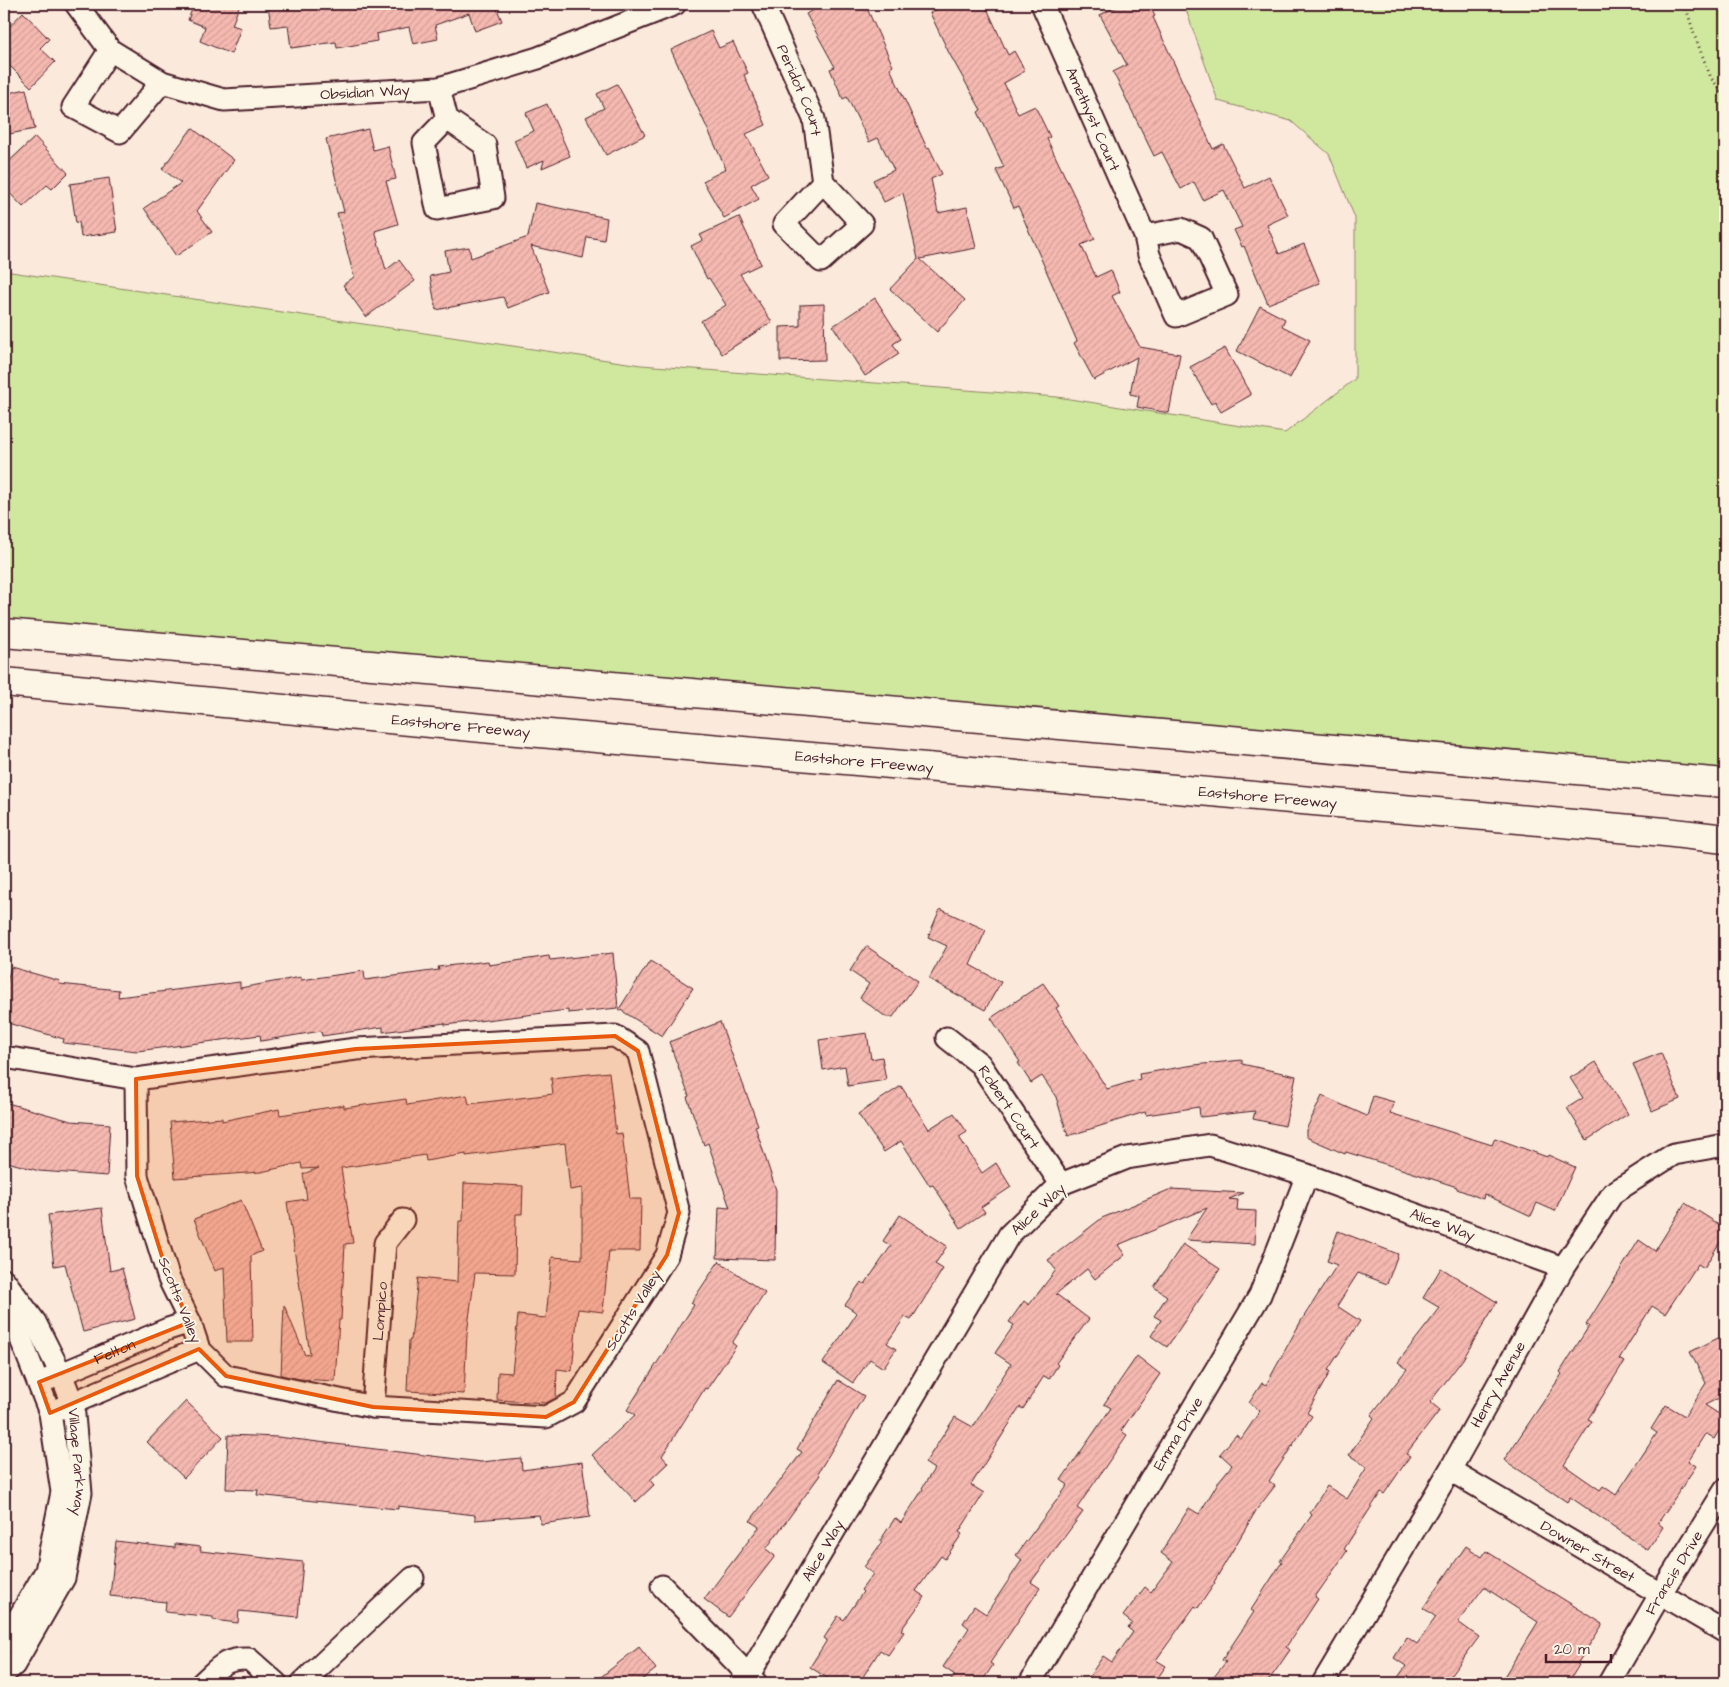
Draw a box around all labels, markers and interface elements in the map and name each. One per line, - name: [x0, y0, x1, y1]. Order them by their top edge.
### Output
- street label: Peridot Court: [771, 41, 826, 137]
- street label: Amethyst Court: [1060, 64, 1125, 175]
- street label: Obsidian Way: [320, 80, 410, 106]
- street label: Eastshore Freeway: [391, 709, 531, 744]
- street label: Eastshore Freeway: [794, 746, 934, 780]
- street label: Eastshore Freeway: [1198, 781, 1338, 815]
- street label: Robert Court: [973, 1061, 1045, 1153]
- street label: Alice Way: [1006, 1179, 1071, 1241]
- street label: Alice Way: [1407, 1203, 1478, 1247]
- street label: Scotts Valley: [152, 1254, 206, 1347]
- street label: Scotts Valley: [600, 1266, 667, 1355]
- street label: Lompico: [368, 1280, 393, 1342]
- street label: Felton: [91, 1334, 139, 1370]
- street label: Henry Avenue: [1466, 1338, 1531, 1432]
- street label: Emma Drive: [1148, 1393, 1208, 1474]
- street label: Village Parkway: [62, 1407, 92, 1518]
- street label: Alice Way: [797, 1516, 850, 1585]
- street label: Downer Street: [1536, 1516, 1639, 1588]
- street label: Francis Drive: [1641, 1527, 1708, 1619]
- scale bar: [1546, 1632, 1612, 1664]
- text: 20 m: [1554, 1639, 1590, 1660]

